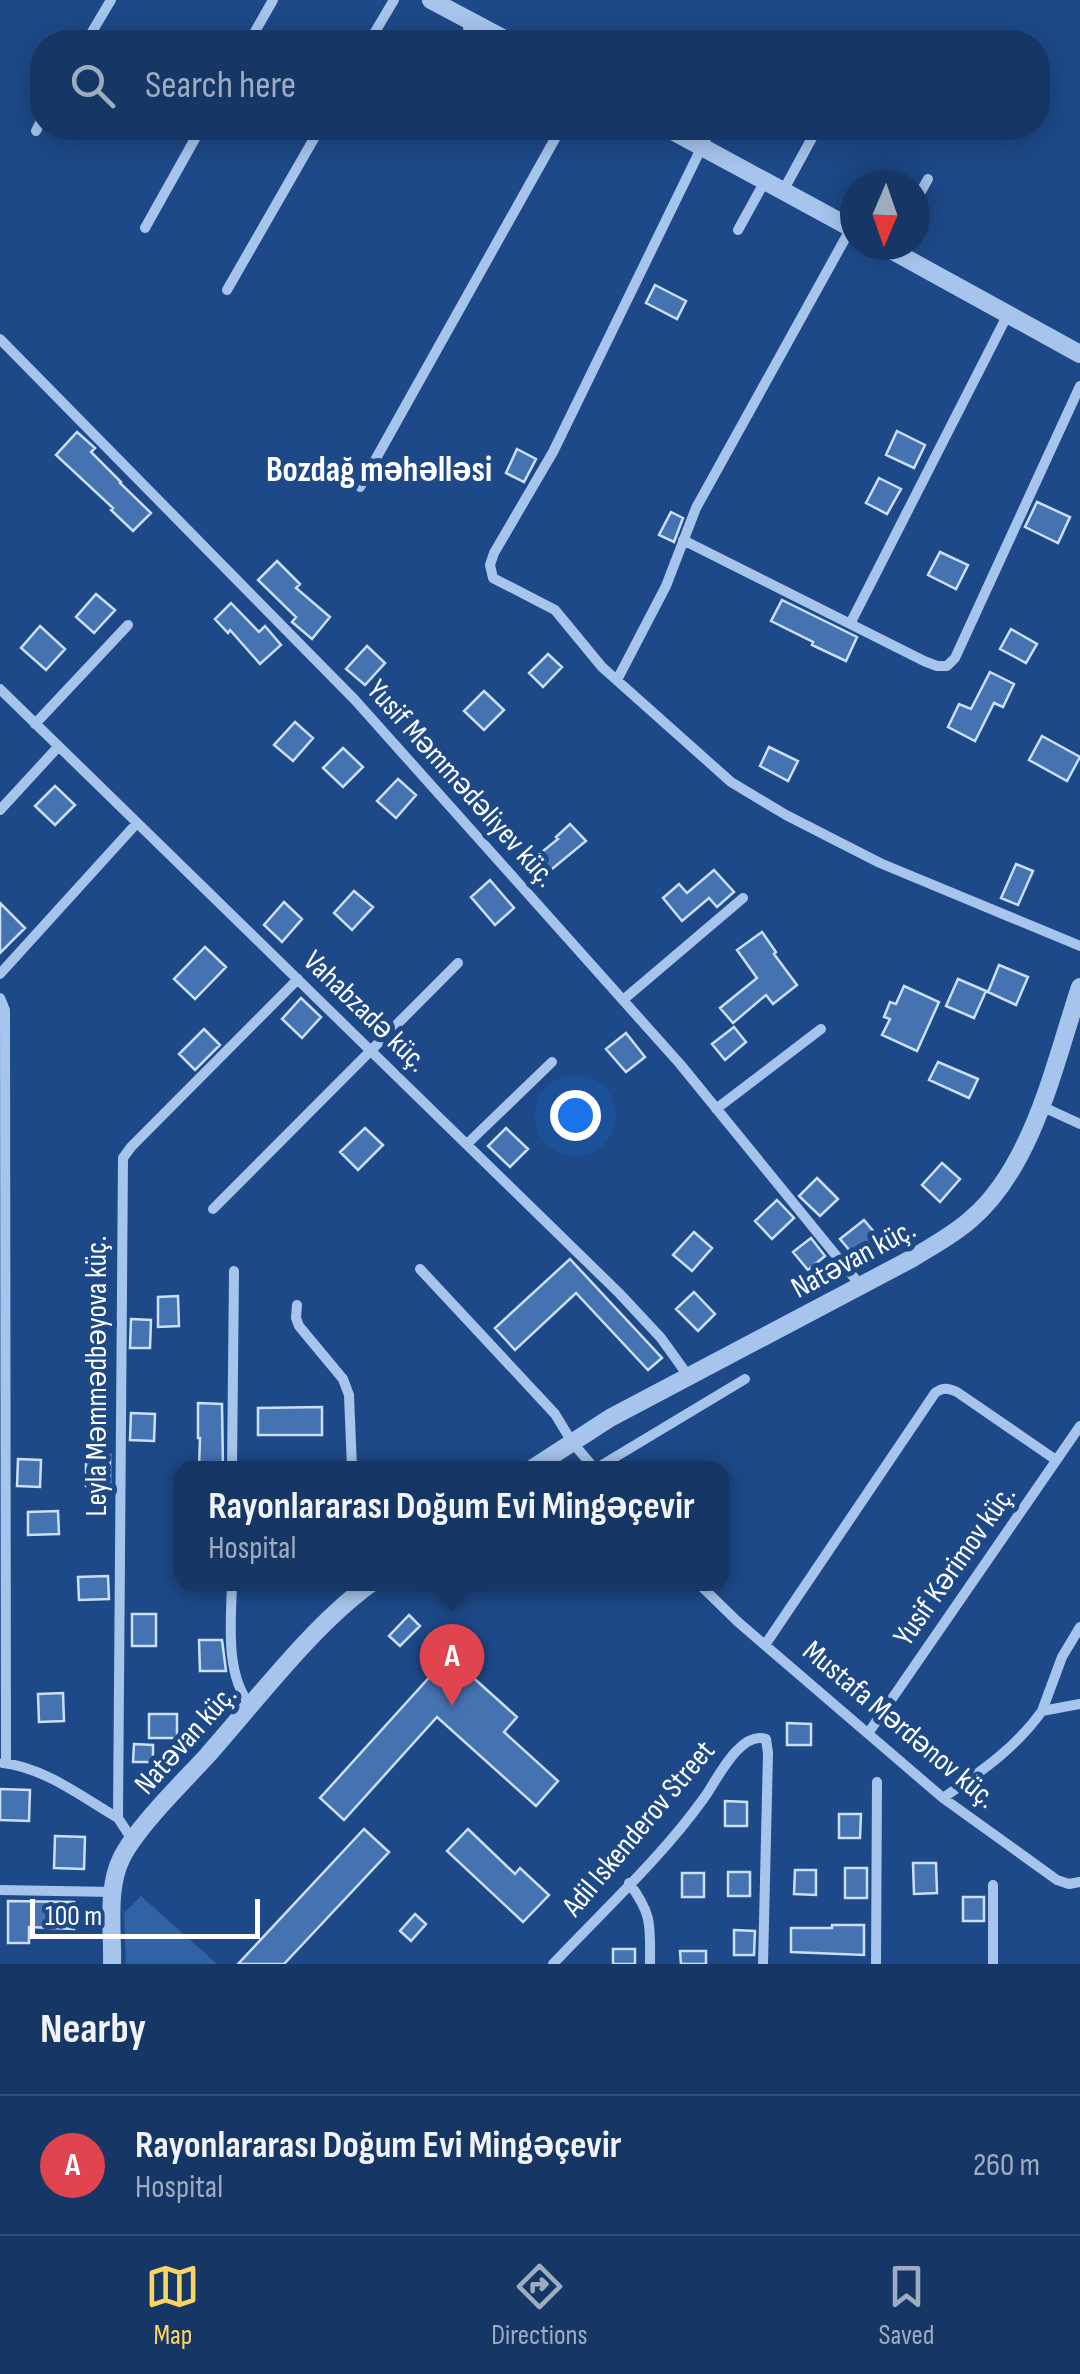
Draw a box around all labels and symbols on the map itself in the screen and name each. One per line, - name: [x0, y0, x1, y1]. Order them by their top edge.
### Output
- north arrow: [840, 170, 930, 260]
- district label: Bozdağ məhəlləsi: [266, 449, 492, 492]
- street label: Yusif Məmmədəliyev küç.: [359, 673, 564, 895]
- street label: Vahabzadə küç.: [296, 943, 435, 1080]
- your location: [550, 1090, 601, 1141]
- street label: Natəvan küç.: [785, 1211, 922, 1307]
- street label: Leyla Məmmədbəyova küç.: [79, 1236, 115, 1516]
- street label: Yusif Kərimov küç.: [886, 1478, 1024, 1653]
- pin: A: [420, 1624, 484, 1706]
- street label: Mustafa Mərdənov küç.: [795, 1633, 1004, 1816]
- street label: Natəvan küç.: [127, 1677, 244, 1802]
- street label: Adil Iskenderov Street: [554, 1734, 723, 1925]
- scale bar: [30, 1894, 260, 1938]

